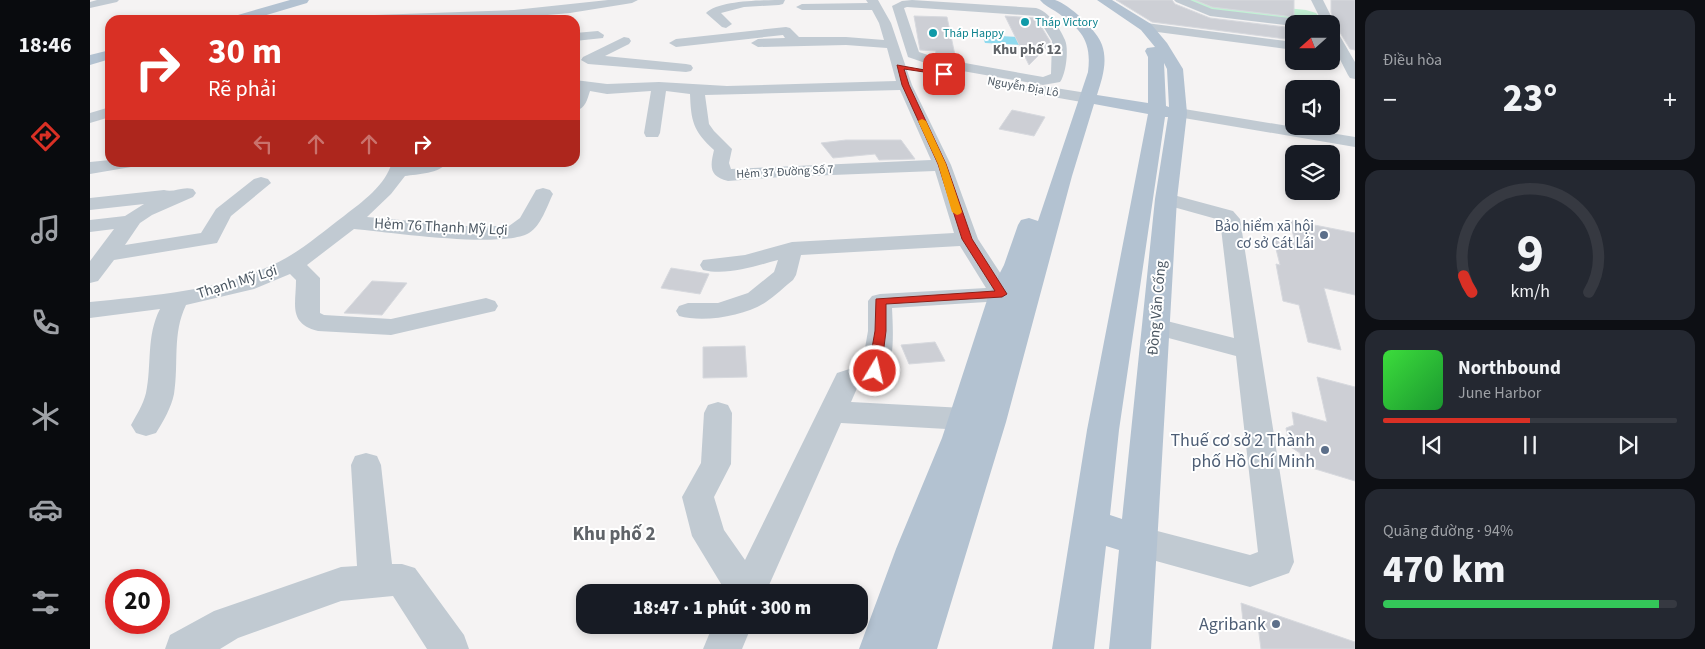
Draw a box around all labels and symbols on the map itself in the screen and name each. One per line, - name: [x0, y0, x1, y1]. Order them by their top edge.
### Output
- place label: Tháp Victory: [1035, 14, 1098, 31]
- north arrow: [1285, 15, 1340, 70]
- marker: Tháp Victory: [1019, 16, 1031, 28]
- place label: Tháp Happy: [943, 25, 1004, 42]
- marker: Tháp Happy: [927, 27, 939, 39]
- district label: Khu phố 12: [993, 40, 1061, 60]
- pin: [923, 53, 965, 95]
- street label: Nguyễn Địa Lô: [986, 72, 1060, 102]
- street label: Hẻm 37 Đường Số 7: [736, 161, 834, 183]
- street label: Hẻm 76 Thạnh Mỹ Lợi: [374, 213, 508, 241]
- place label: Bảo hiểm xã hội cơ sở Cát Lái: [1215, 216, 1314, 254]
- marker: Bảo hiểm xã hội cơ sở Cát Lái: [1318, 229, 1330, 241]
- street label: Đồng Văn Cống: [1142, 259, 1172, 356]
- street label: Thạnh Mỹ Lợi: [194, 260, 280, 304]
- position arrow: [848, 344, 900, 396]
- place label: Thuế cơ sở 2 Thành phố Hồ Chí Minh: [1170, 428, 1315, 474]
- marker: Thuế cơ sở 2 Thành phố Hồ Chí Minh: [1319, 444, 1331, 456]
- district label: Khu phố 2: [572, 521, 656, 548]
- speed limit sign: 20: [105, 569, 170, 634]
- place label: Agribank: [1199, 612, 1266, 637]
- marker: Agribank: [1270, 618, 1282, 630]

